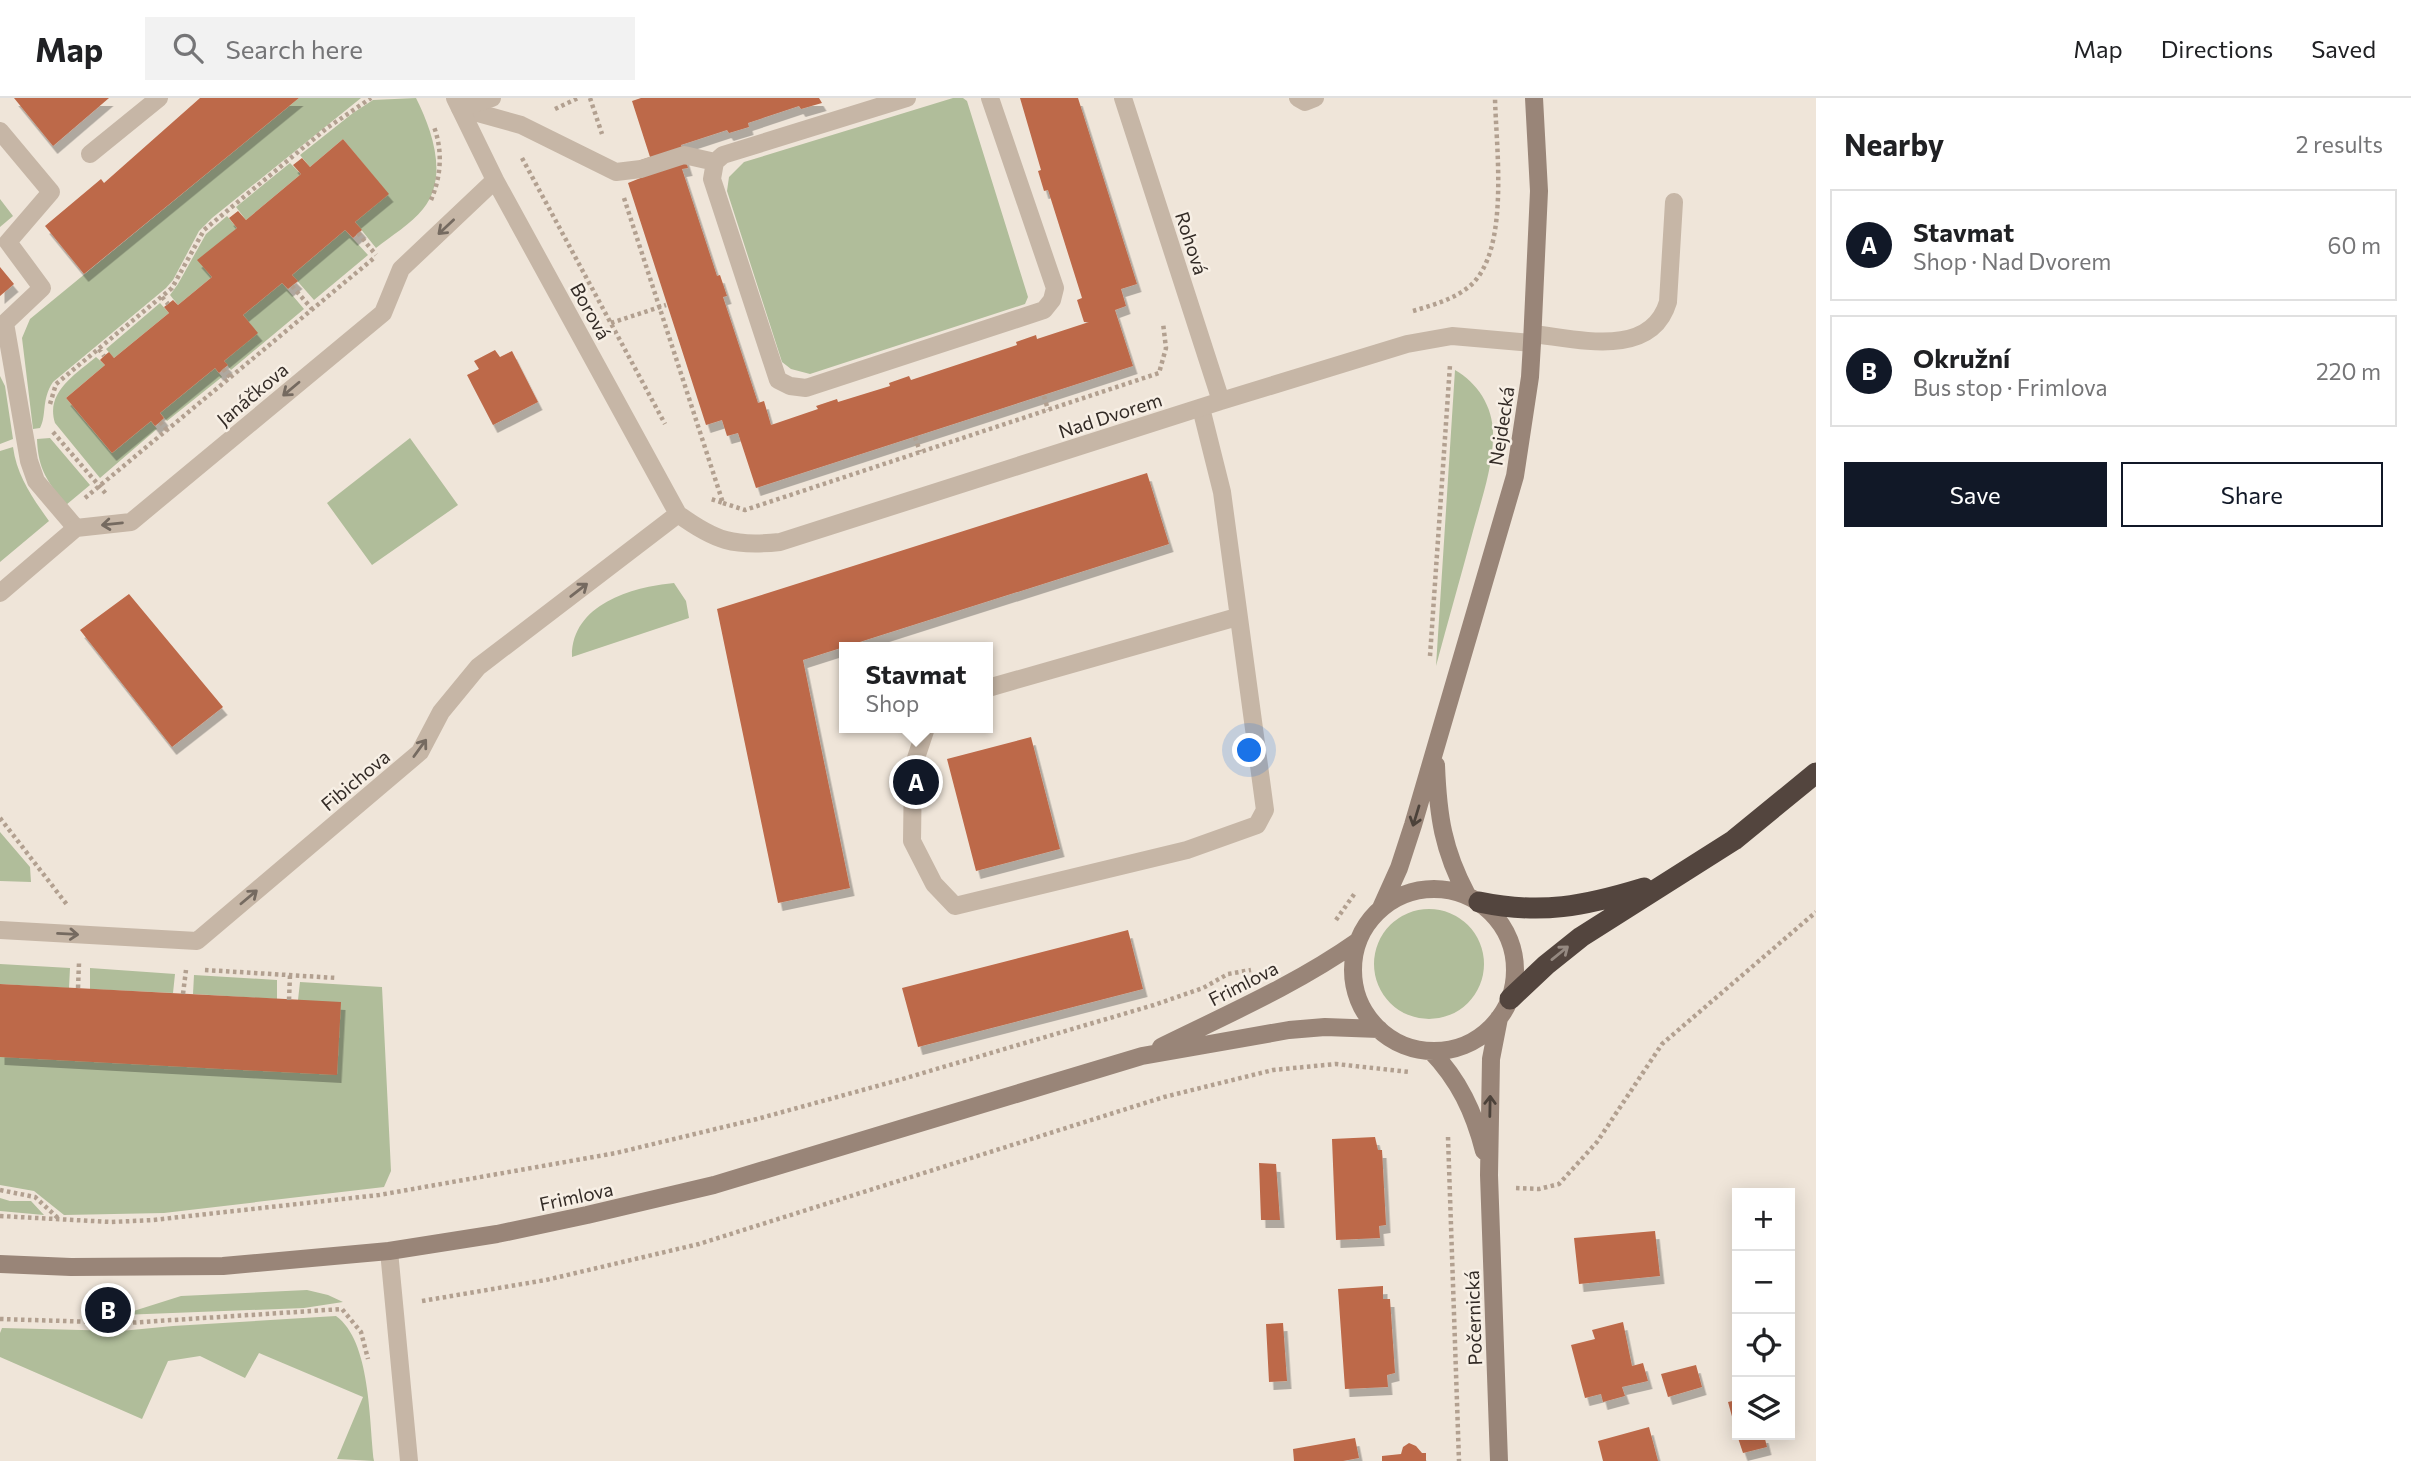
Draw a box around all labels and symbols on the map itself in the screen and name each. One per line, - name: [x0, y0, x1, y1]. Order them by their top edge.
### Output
- street label: Rohová: [1171, 209, 1213, 277]
- one-way arrow: [437, 219, 455, 235]
- street label: Borová: [566, 279, 616, 343]
- street label: Janáčkova: [212, 358, 292, 430]
- one-way arrow: [283, 381, 301, 396]
- street label: Nejdecká: [1483, 385, 1519, 467]
- street label: Nad Dvorem: [1055, 387, 1165, 443]
- one-way arrow: [101, 517, 124, 530]
- one-way arrow: [569, 582, 588, 597]
- your location: [1232, 733, 1266, 767]
- one-way arrow: [413, 739, 427, 758]
- street label: Fibichova: [316, 745, 394, 815]
- pin: A: [893, 756, 939, 808]
- one-way arrow: [1408, 805, 1421, 827]
- one-way arrow: [239, 889, 257, 905]
- one-way arrow: [56, 928, 79, 941]
- one-way arrow: [1551, 945, 1569, 961]
- street label: Frimlova: [1204, 956, 1282, 1010]
- one-way arrow: [1484, 1095, 1497, 1118]
- street label: Frimlova: [537, 1177, 615, 1215]
- street label: Počernická: [1460, 1270, 1486, 1366]
- pin: B: [85, 1284, 131, 1336]

